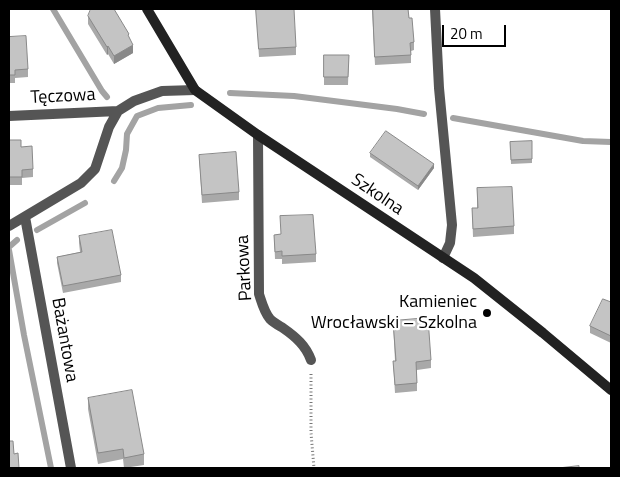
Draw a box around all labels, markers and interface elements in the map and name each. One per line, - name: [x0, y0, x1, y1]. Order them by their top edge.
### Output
- scale bar: [445, 15, 509, 47]
- text: 20 m: [450, 22, 483, 45]
- street label: Tęczowa: [30, 85, 96, 109]
- street label: Szkolna: [347, 170, 407, 220]
- street label: Parkowa: [232, 234, 258, 302]
- place label: Kamieniec Wrocławski – Szkolna: [311, 292, 477, 334]
- street label: Bażantowa: [46, 296, 82, 384]
- marker: Kamieniec Wrocławski – Szkolna: [481, 307, 493, 319]

